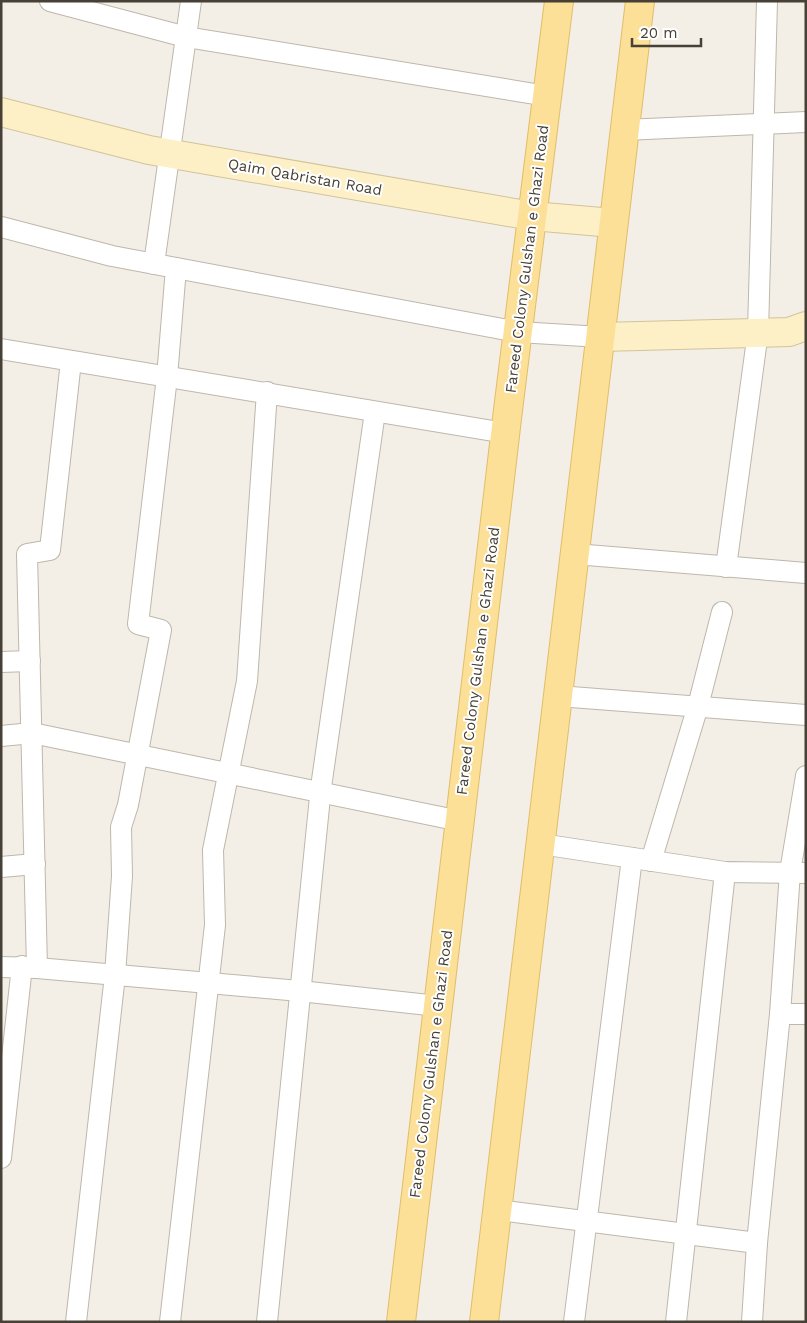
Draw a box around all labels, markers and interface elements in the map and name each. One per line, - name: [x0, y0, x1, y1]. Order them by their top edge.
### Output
- scale bar: [632, 15, 701, 47]
- text: 20 m: [640, 24, 678, 42]
- street label: Fareed Colony Gulshan e Ghazi Road: [502, 124, 552, 394]
- street label: Qaim Qabristan Road: [227, 155, 383, 199]
- street label: Fareed Colony Gulshan e Ghazi Road: [453, 526, 503, 796]
- street label: Fareed Colony Gulshan e Ghazi Road: [406, 929, 456, 1199]

